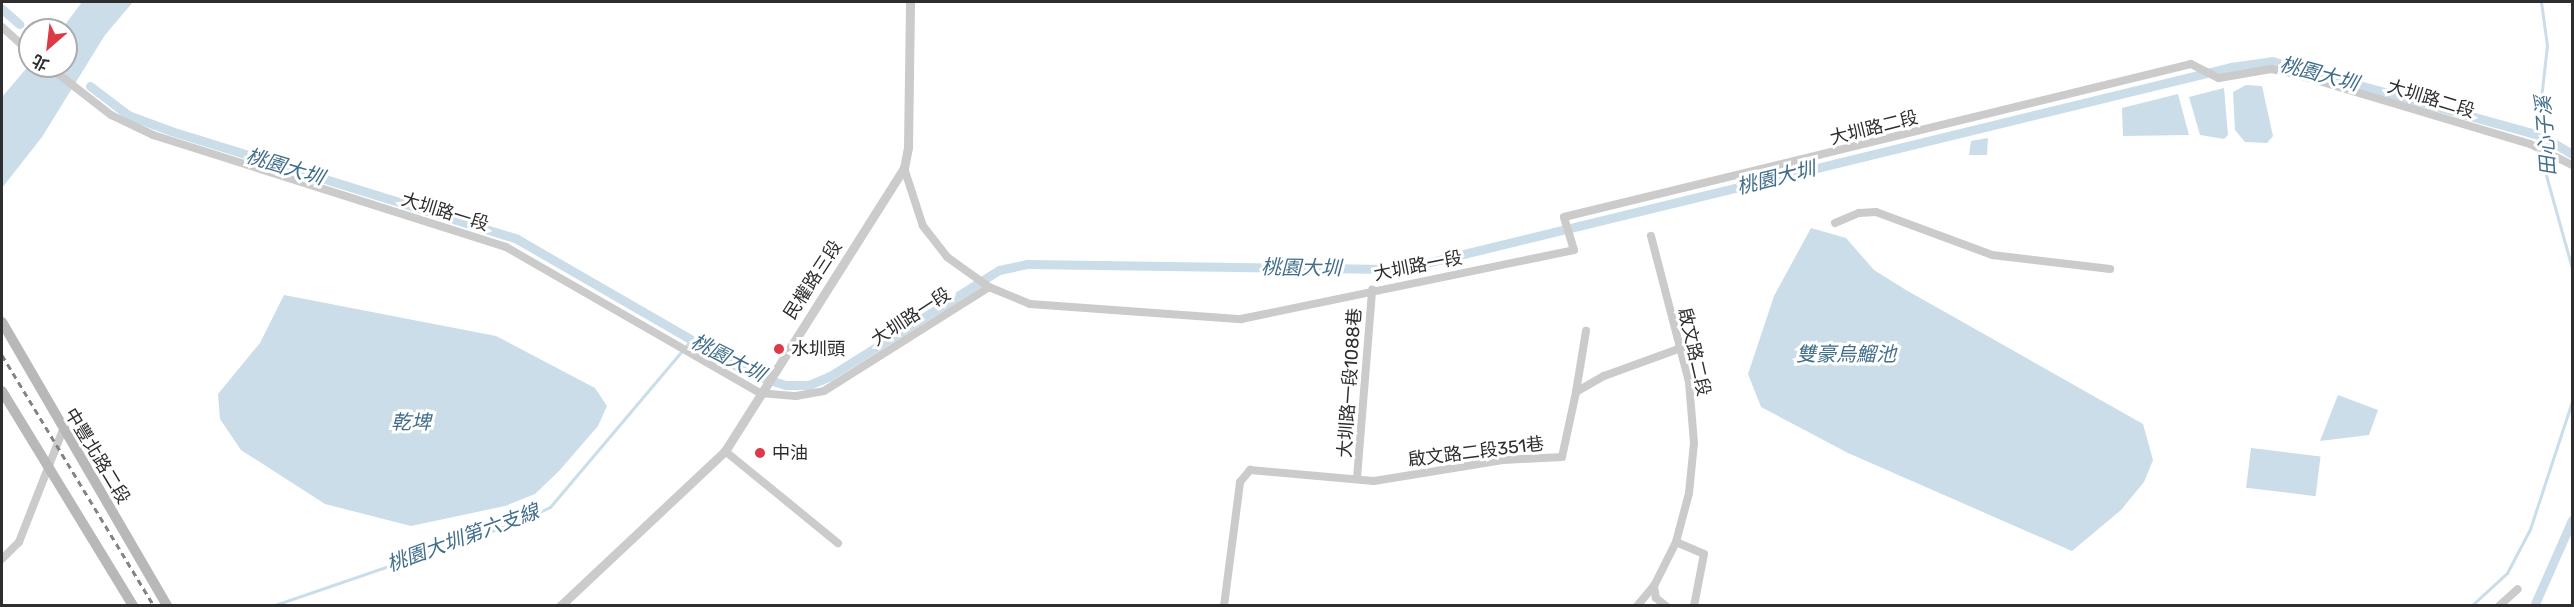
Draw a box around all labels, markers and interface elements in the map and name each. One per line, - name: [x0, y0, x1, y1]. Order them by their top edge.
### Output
- north arrow: [18, 18, 78, 78]
- text: 北: [29, 50, 52, 75]
- water label: 桃園大圳: [2277, 52, 2361, 96]
- street label: 大圳路二段: [2385, 76, 2477, 122]
- water label: 田心子溪: [2531, 95, 2561, 177]
- street label: 大圳路二段: [1828, 107, 1920, 149]
- water label: 桃園大圳: [243, 144, 327, 190]
- water label: 桃園大圳: [1734, 157, 1818, 199]
- street label: 大圳路一段: [399, 189, 491, 235]
- street label: 民權路三段: [779, 236, 847, 324]
- street label: 大圳路一段: [1372, 247, 1464, 285]
- water label: 桃園大圳: [1261, 255, 1341, 281]
- street label: 大圳路一段: [867, 283, 955, 351]
- street label: 啟文路二段: [1673, 306, 1715, 398]
- street label: 大圳路一段1088巷: [1334, 307, 1366, 459]
- water label: 桃園大圳: [687, 329, 769, 387]
- place label: 水圳頭: [791, 338, 845, 360]
- marker: 水圳頭: [772, 342, 786, 356]
- water label: 雙豪烏鰡池: [1796, 342, 1896, 366]
- street label: 中豐北路二段: [60, 404, 134, 508]
- water label: 乾埤: [391, 410, 431, 434]
- street label: 啟文路二段351巷: [1407, 433, 1545, 471]
- place label: 中油: [772, 442, 808, 464]
- marker: 中油: [753, 446, 767, 460]
- water label: 桃園大圳第六支線: [384, 499, 542, 577]

